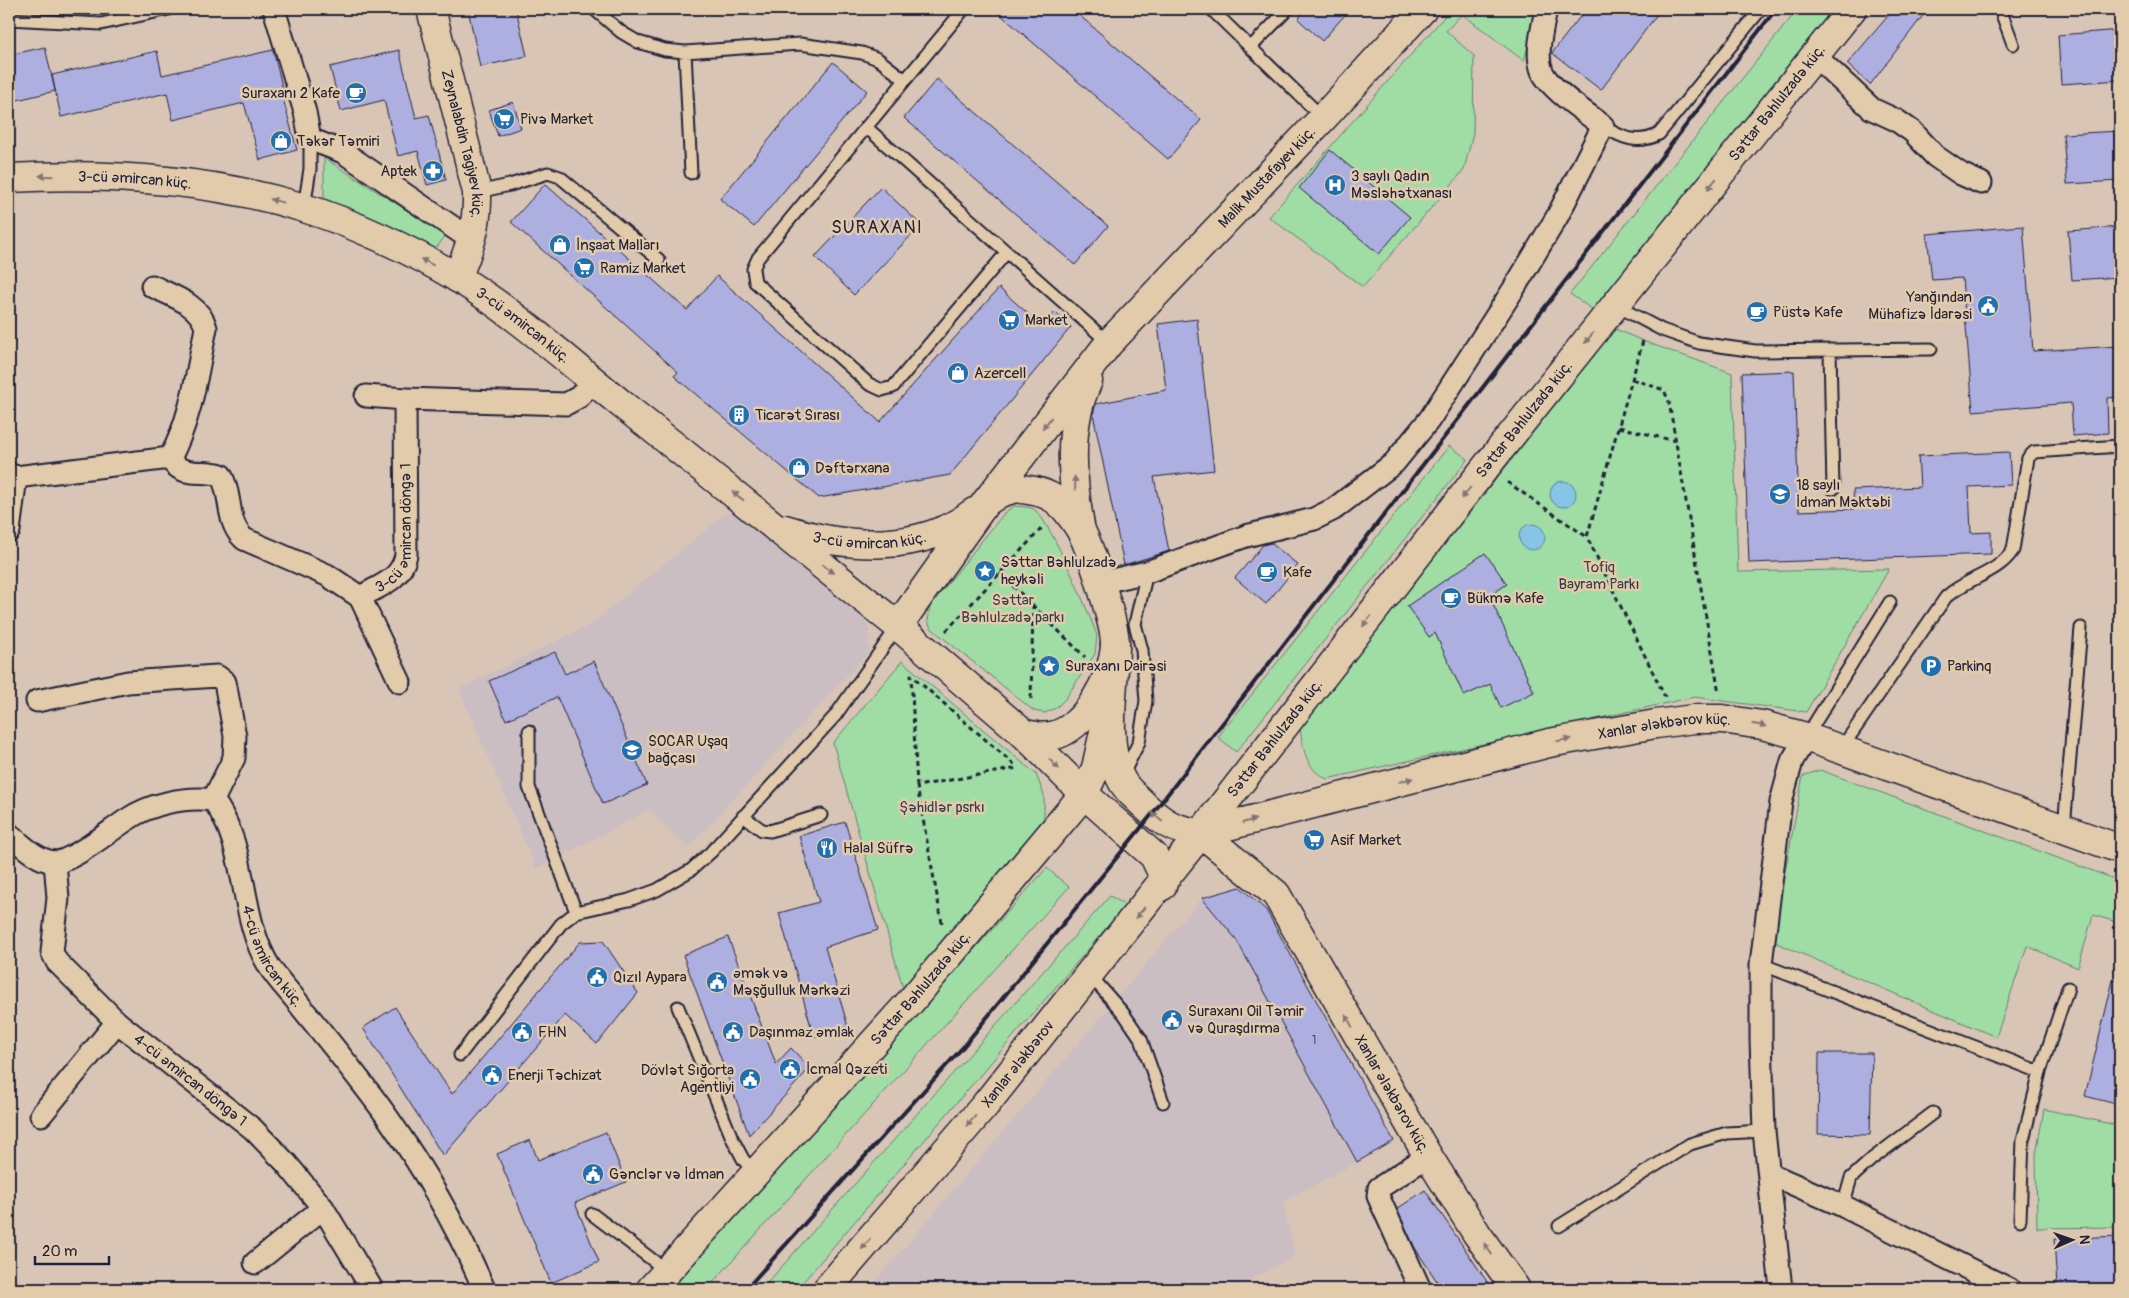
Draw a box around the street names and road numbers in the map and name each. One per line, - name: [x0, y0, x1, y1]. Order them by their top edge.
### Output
- street label: Səttar Bəhlulzadə küç.: [1725, 41, 1830, 165]
- street label: Zeynalabdin Tagiyev küç.: [437, 68, 486, 220]
- street label: Malik Mustafayev küç.: [1214, 123, 1320, 232]
- street label: 3-cü Əmircan küç.: [78, 167, 193, 194]
- street label: 3-cü Əmircan küç.: [472, 283, 574, 368]
- street label: Səttar Bəhlulzadə küç.: [1472, 357, 1577, 482]
- street label: 3-cü Əmircan döngə 1: [372, 463, 416, 597]
- street label: 3-cü Əmircan küç.: [811, 528, 928, 554]
- street label: Səttar Bəhlulzadə küç.: [1223, 676, 1327, 801]
- street label: Xanlar Ələkbərov küç.: [1597, 710, 1732, 744]
- street label: 4-cü Əmircan küç.: [238, 904, 307, 1011]
- street label: Səttar Bəhlulzadə küç.: [867, 928, 975, 1049]
- street label: Xanlar Ələkbərov: [978, 1017, 1059, 1112]
- street label: 4-cü Əmircan döngə 1: [130, 1030, 251, 1131]
- street label: Xanlar Ələkbərov küç.: [1350, 1032, 1434, 1157]

